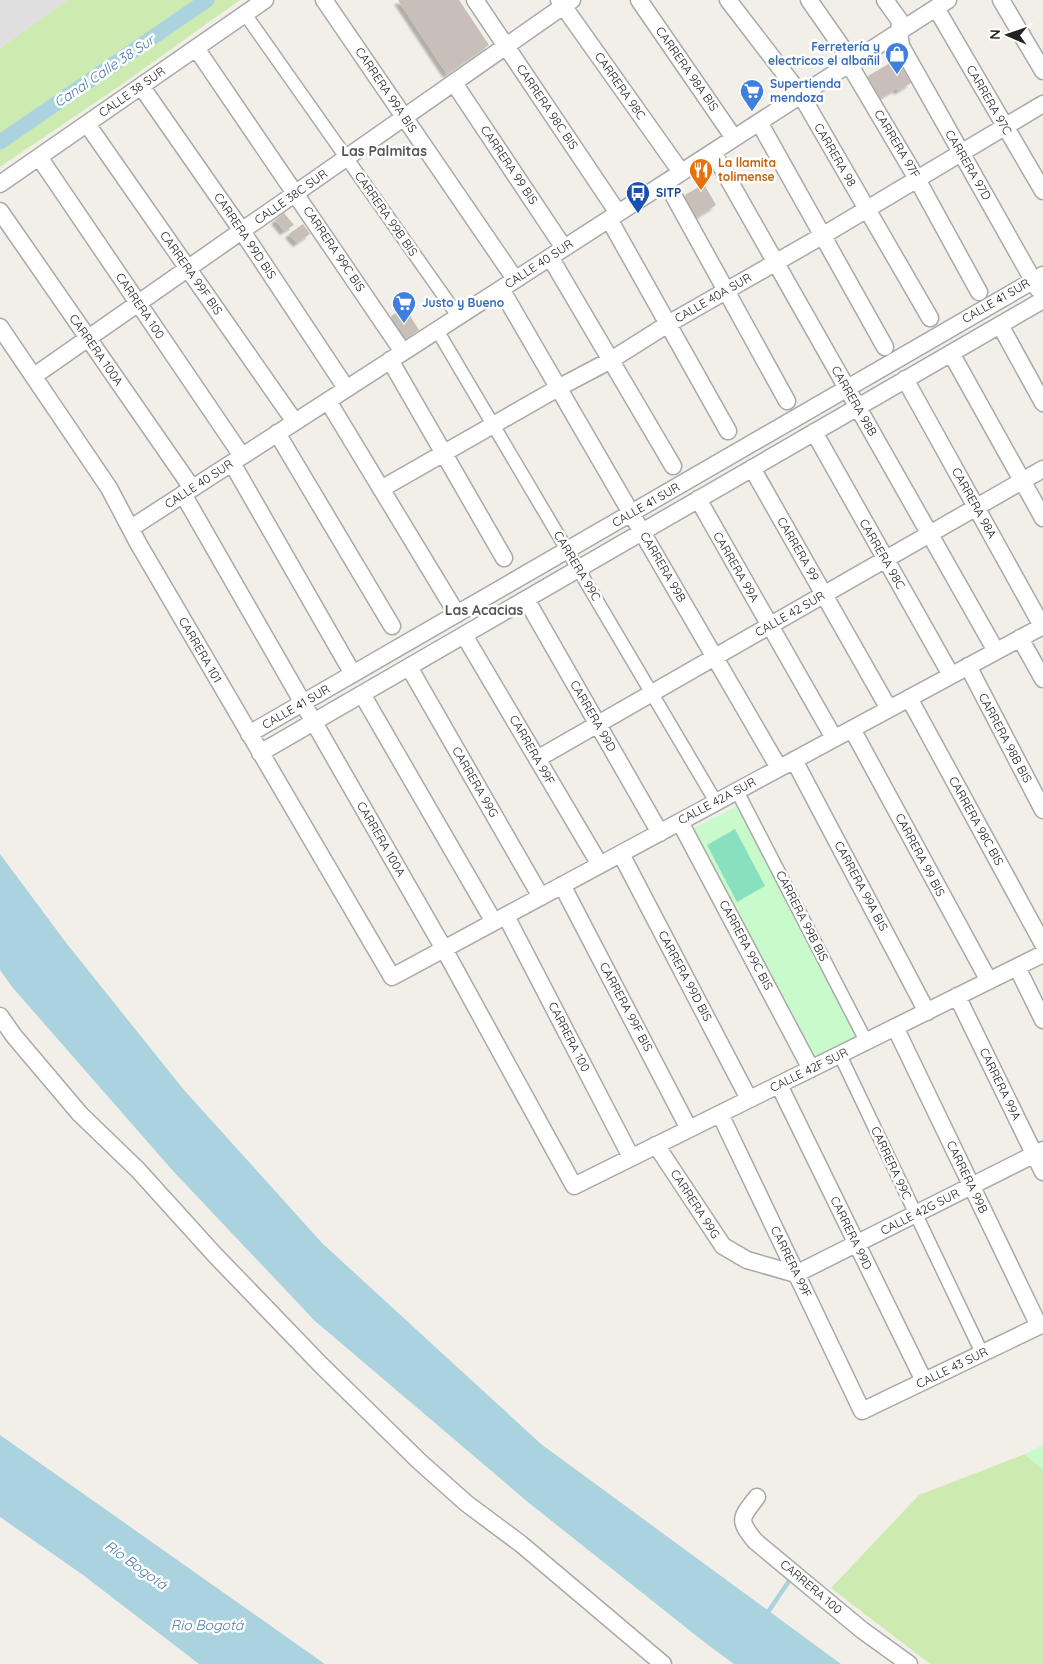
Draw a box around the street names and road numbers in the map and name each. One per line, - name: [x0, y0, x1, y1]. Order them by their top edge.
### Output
- street label: CARRERA 98A BIS: [653, 24, 722, 114]
- street label: CARRERA 99A BIS: [352, 44, 421, 135]
- street label: CARRERA 98C: [592, 49, 649, 122]
- street label: CARRERA 98C BIS: [513, 61, 582, 152]
- street label: CARRERA 97C: [964, 62, 1015, 137]
- street label: CALLE 38 SUR: [96, 63, 168, 120]
- street label: CARRERA 97F: [871, 107, 924, 181]
- street label: CARRERA 98: [811, 120, 860, 189]
- street label: CARRERA 99 BIS: [478, 122, 541, 207]
- street label: CARRERA 97D: [942, 127, 995, 203]
- street label: CALLE 38C SUR: [251, 166, 330, 227]
- street label: CARRERA 99B BIS: [352, 169, 421, 259]
- street label: CARRERA 99D BIS: [211, 190, 280, 282]
- street label: CARRERA 99C BIS: [300, 203, 369, 294]
- street label: CARRERA 99F BIS: [157, 228, 226, 318]
- street label: CALLE 40 SUR: [502, 236, 576, 291]
- street label: CARRERA 100: [113, 270, 168, 342]
- street label: CALLE 40A SUR: [672, 270, 754, 326]
- street label: CALLE 41 SUR: [959, 275, 1032, 326]
- street label: CARRERA 100A: [66, 311, 127, 389]
- street label: CARRERA 98B: [828, 363, 881, 439]
- street label: CALLE 40 SUR: [162, 456, 236, 511]
- street label: CARRERA 98A: [949, 465, 1000, 541]
- street label: CALLE 41 SUR: [609, 479, 682, 530]
- street label: CARRERA 99: [774, 514, 823, 583]
- street label: CARRERA 98C: [856, 516, 909, 592]
- street label: CARRERA 99C: [551, 528, 604, 604]
- street label: CARRERA 99B: [637, 529, 690, 605]
- street label: CARRERA 99A: [710, 529, 763, 605]
- street label: CALLE 42 SUR: [752, 588, 827, 640]
- street label: CARRERA 101: [176, 614, 225, 685]
- street label: CARRERA 99D: [567, 678, 620, 754]
- street label: CALLE 41 SUR: [259, 681, 332, 732]
- street label: CARRERA 98B BIS: [975, 690, 1036, 785]
- street label: CARRERA 99F: [506, 712, 558, 787]
- street label: CARRERA 99G: [449, 744, 502, 820]
- street label: CALLE 42A SUR: [675, 774, 758, 827]
- street label: CARRERA 98C BIS: [946, 774, 1007, 868]
- street label: CARRERA 100A: [354, 799, 409, 879]
- street label: CARRERA 99 BIS: [892, 811, 949, 899]
- street label: CARRERA 99A BIS: [831, 838, 892, 933]
- street label: CARRERA 99B BIS: [773, 868, 832, 964]
- street label: CARRERA 99C BIS: [716, 897, 777, 992]
- street label: CARRERA 99D BIS: [655, 928, 716, 1024]
- street label: CARRERA 99F BIS: [597, 960, 656, 1054]
- street label: CARRERA 100: [545, 999, 593, 1074]
- street label: CALLE 42F SUR: [767, 1044, 850, 1095]
- street label: CARRERA 99A: [976, 1045, 1025, 1123]
- street label: CARRERA 99C: [868, 1124, 915, 1202]
- street label: CARRERA 99B: [943, 1138, 992, 1216]
- street label: CARRERA 99G: [668, 1166, 723, 1241]
- street label: CALLE 42G SUR: [878, 1185, 962, 1238]
- street label: CARRERA 99D: [827, 1194, 876, 1272]
- street label: CARRERA 99F: [768, 1224, 815, 1300]
- street label: CALLE 43 SUR: [914, 1344, 990, 1391]
- street label: CARRERA 100: [777, 1556, 845, 1617]

